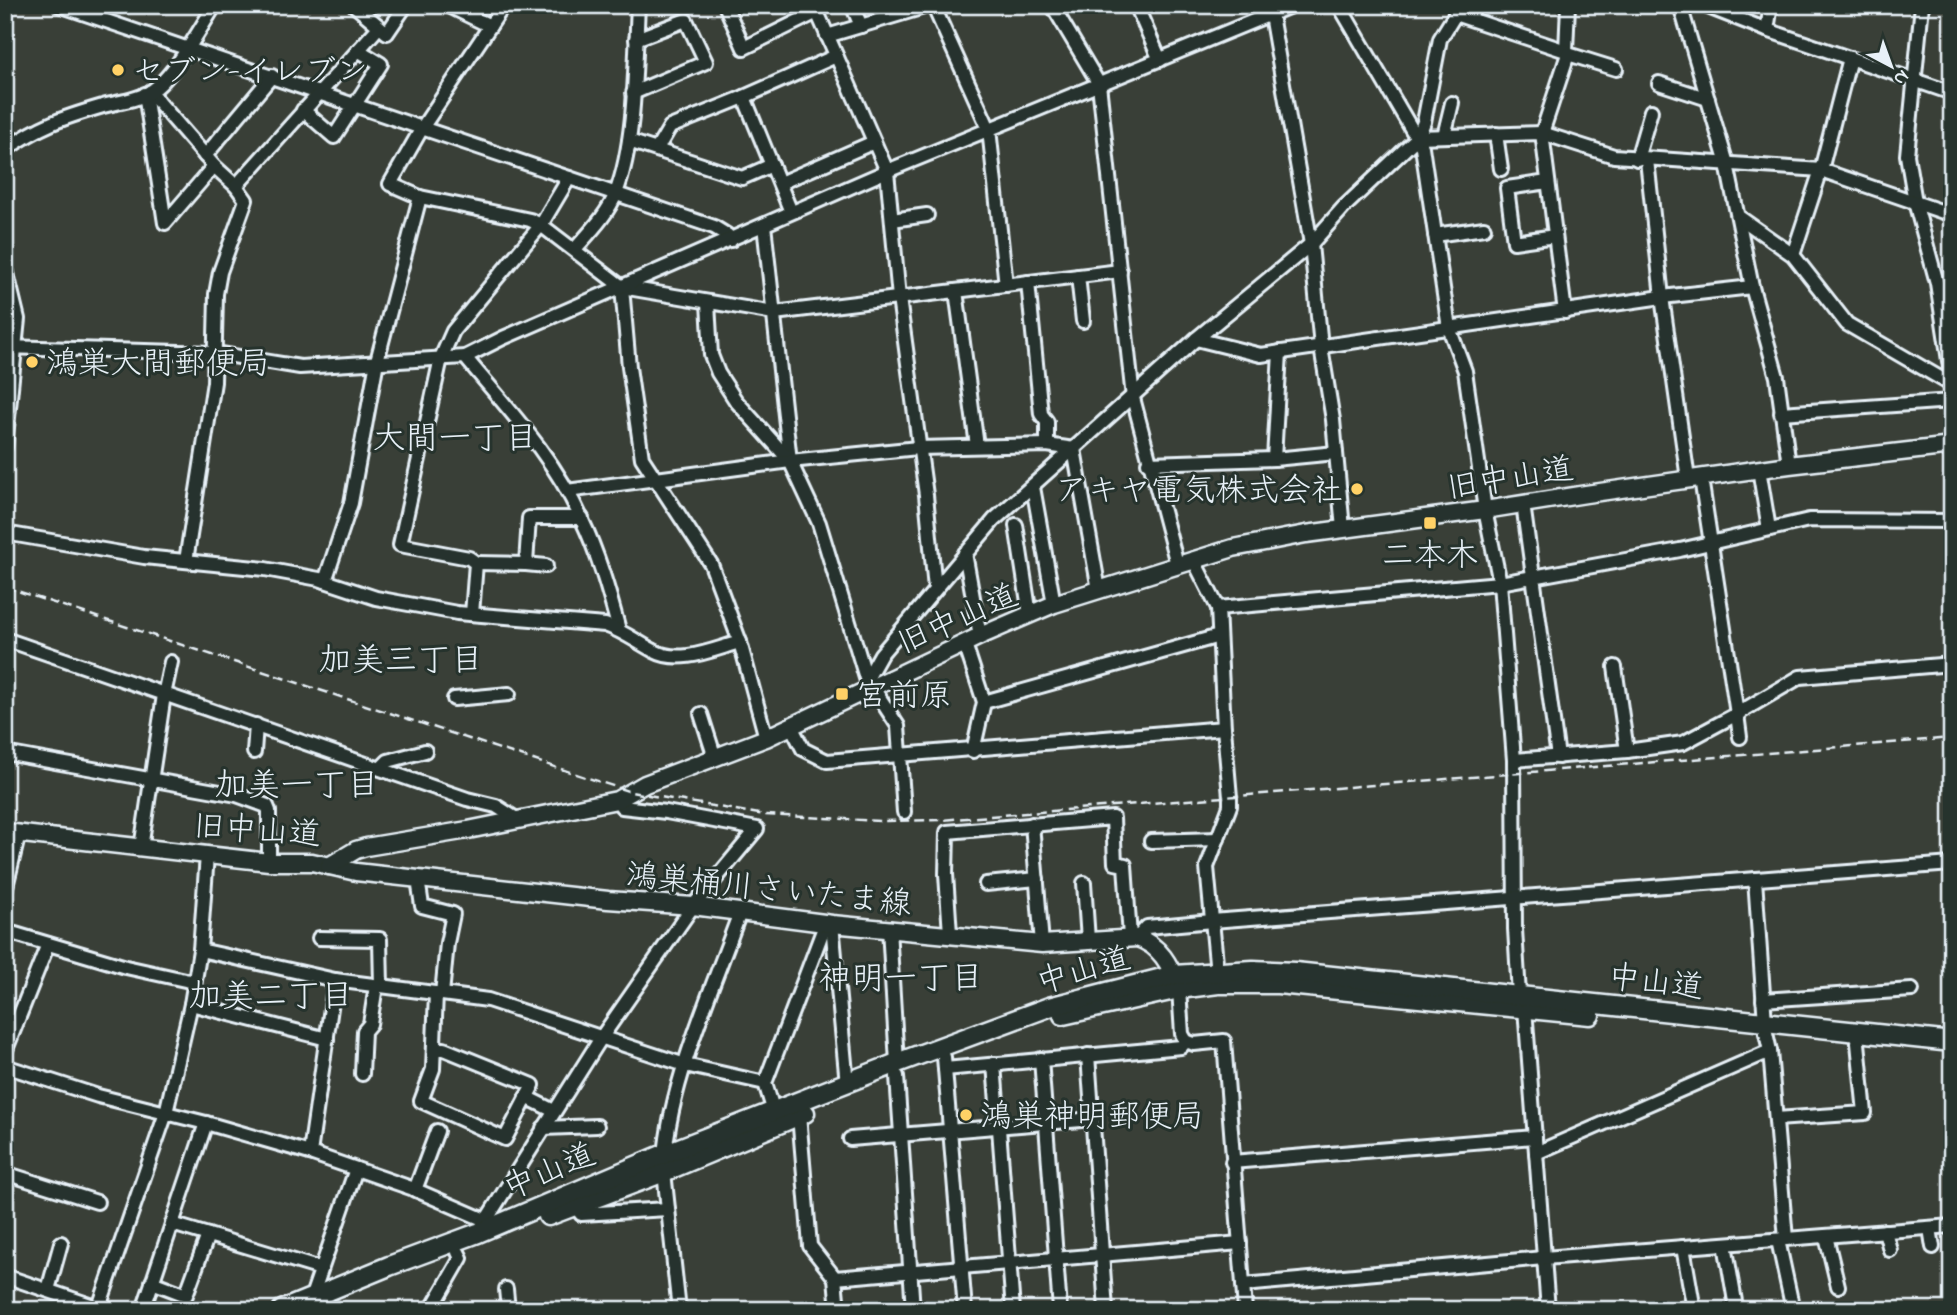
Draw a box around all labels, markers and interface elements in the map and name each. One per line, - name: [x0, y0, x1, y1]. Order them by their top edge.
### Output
- north arrow: [1856, 32, 1926, 102]
- place label: セブン-イレブン: [132, 50, 368, 97]
- marker: セブン-イレブン: [110, 62, 126, 78]
- text: N: [1887, 63, 1914, 91]
- place label: 鴻巣大間郵便局: [46, 342, 270, 389]
- marker: 鴻巣大間郵便局: [24, 354, 40, 370]
- district label: 大間一丁目: [373, 416, 538, 464]
- street label: 旧中山道: [1444, 447, 1577, 514]
- place label: アキヤ電気株式会社: [1055, 469, 1343, 516]
- marker: アキヤ電気株式会社: [1349, 481, 1365, 497]
- marker: 二本木: [1422, 515, 1438, 531]
- place label: 二本木: [1382, 534, 1478, 581]
- street label: 旧中山道: [890, 574, 1026, 669]
- district label: 加美三丁目: [319, 638, 484, 686]
- place label: 宮前原: [856, 674, 952, 721]
- marker: 宮前原: [834, 686, 850, 702]
- district label: 加美一丁目: [215, 763, 380, 811]
- street label: 旧中山道: [191, 805, 322, 860]
- street label: 鴻巣桶川さいたま線: [624, 853, 914, 930]
- street label: 中山道: [1031, 937, 1137, 1008]
- street label: 中山道: [1605, 955, 1706, 1014]
- district label: 神明一丁目: [819, 956, 984, 1004]
- district label: 加美二丁目: [189, 974, 354, 1022]
- place label: 鴻巣神明郵便局: [980, 1095, 1204, 1142]
- marker: 鴻巣神明郵便局: [958, 1107, 974, 1123]
- street label: 中山道: [497, 1133, 604, 1214]

